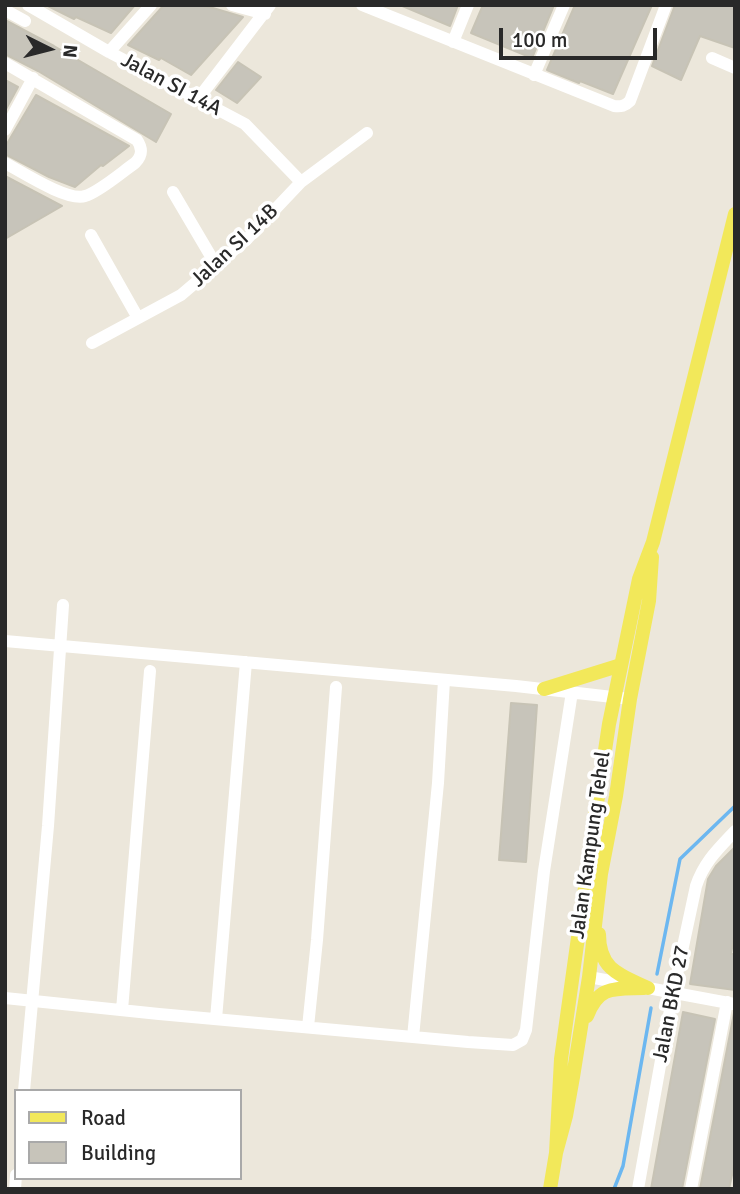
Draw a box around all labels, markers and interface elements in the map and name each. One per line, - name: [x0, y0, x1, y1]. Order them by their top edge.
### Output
- north arrow: [14, 14, 84, 84]
- scale bar: [502, 14, 660, 58]
- text: 100 m: [512, 27, 567, 53]
- text: N: [57, 43, 83, 59]
- street label: Jalan SI 14A: [116, 48, 226, 122]
- street label: Jalan SI 14B: [186, 199, 284, 293]
- street label: Jalan Kampung Tehel: [565, 750, 617, 940]
- street label: Jalan BKD 27: [648, 943, 696, 1065]
- legend: [14, 1089, 242, 1180]
- text: Road: [81, 1105, 126, 1131]
- text: Building: [81, 1140, 156, 1166]

